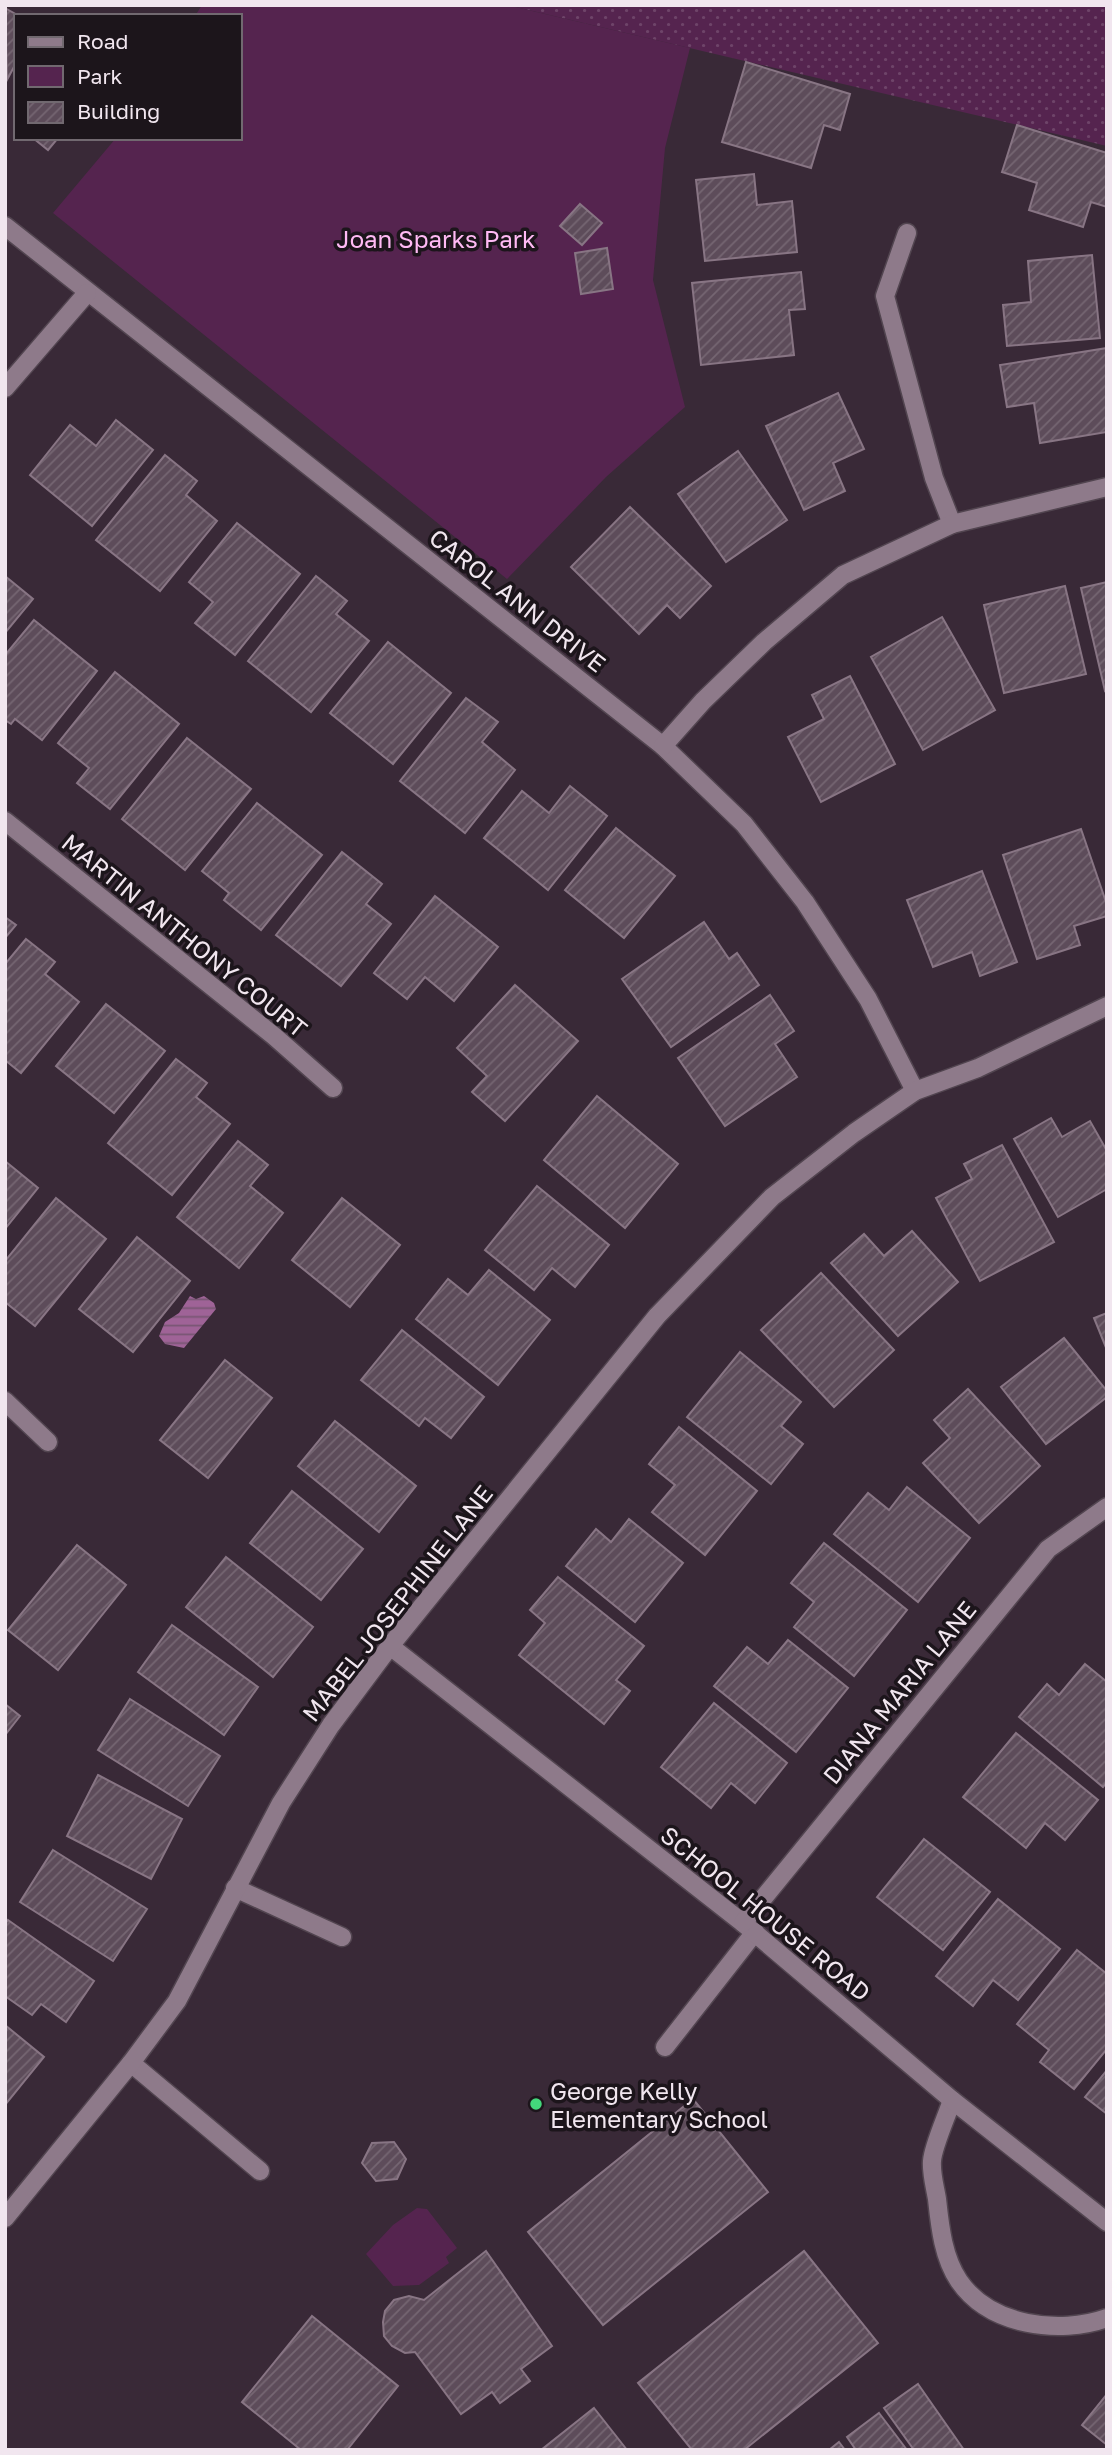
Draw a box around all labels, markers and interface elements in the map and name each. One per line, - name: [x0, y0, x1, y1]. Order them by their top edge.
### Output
- legend: [14, 14, 242, 140]
- text: Road: [77, 28, 128, 54]
- text: Park: [77, 63, 123, 89]
- text: Building: [77, 98, 160, 124]
- park label: Joan Sparks Park: [336, 224, 536, 253]
- street label: CAROL ANN DRIVE: [424, 522, 612, 678]
- street label: MARTIN ANTHONY COURT: [57, 827, 313, 1043]
- street label: MABEL JOSEPHINE LANE: [296, 1479, 498, 1727]
- street label: DIANA MARIA LANE: [816, 1595, 982, 1789]
- street label: SCHOOL HOUSE ROAD: [655, 1820, 877, 2006]
- place label: George Kelly Elementary School: [550, 2076, 768, 2133]
- marker: George Kelly Elementary School: [528, 2096, 544, 2112]

